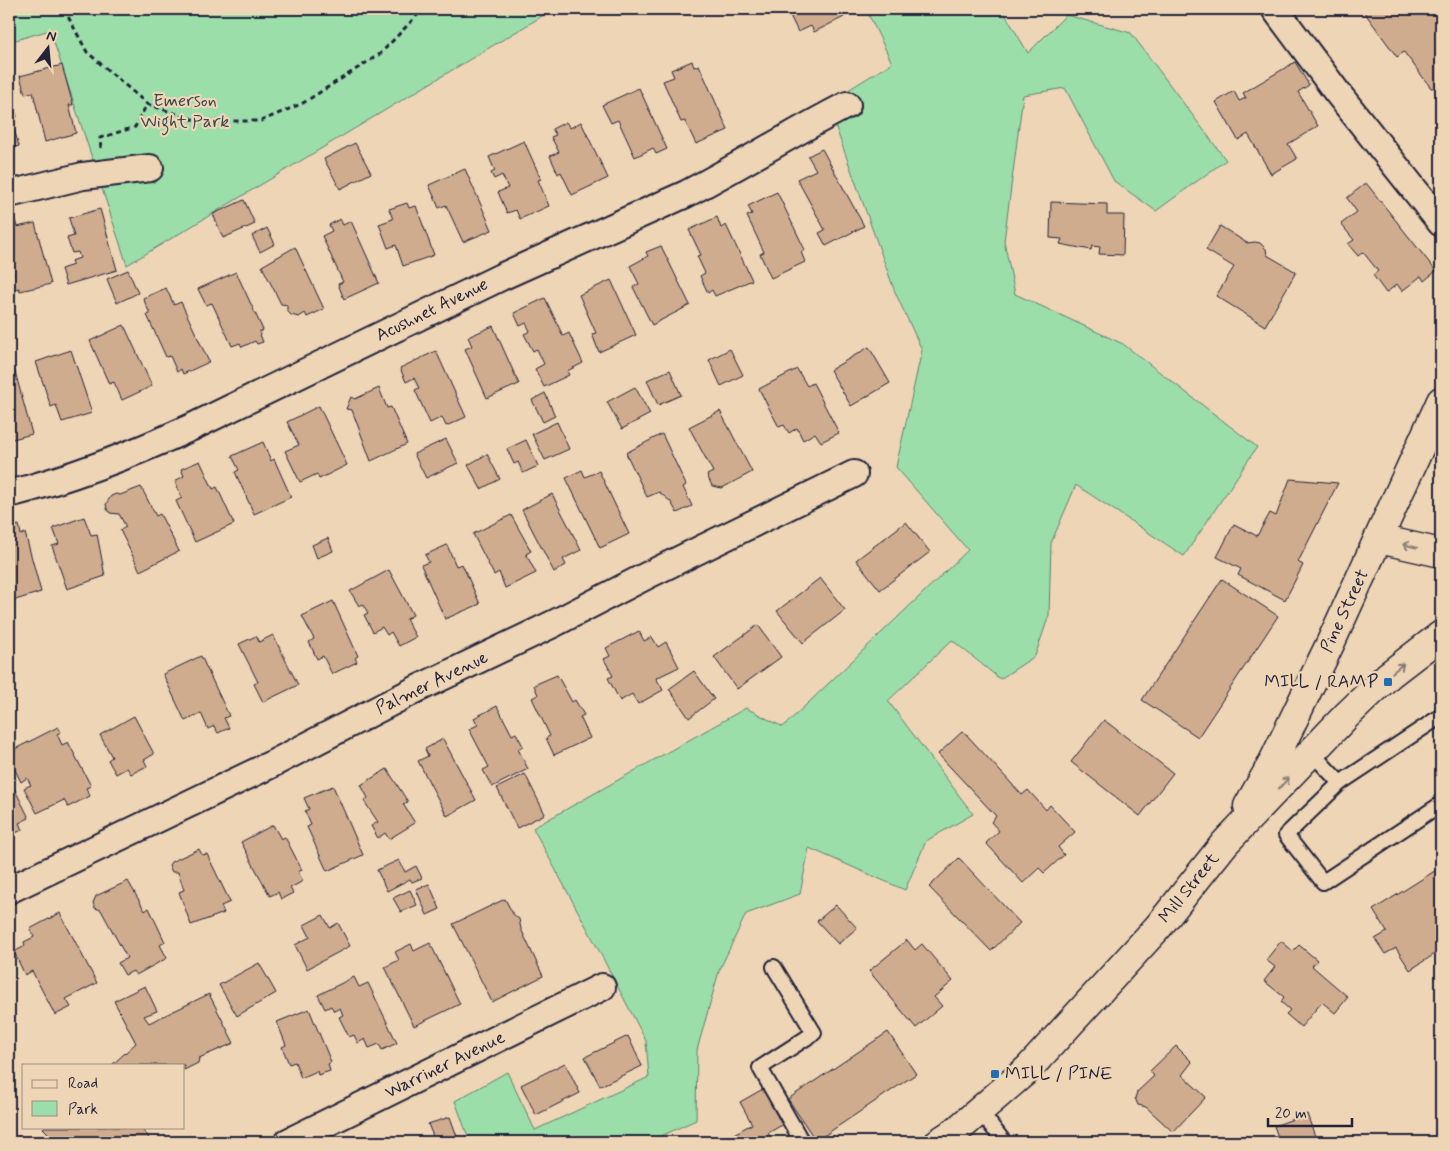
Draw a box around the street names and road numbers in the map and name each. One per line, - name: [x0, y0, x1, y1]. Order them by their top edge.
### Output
- street label: Acushnet Avenue: [372, 272, 492, 348]
- street label: Pine Street: [1315, 565, 1375, 657]
- street label: Palmer Avenue: [372, 645, 492, 721]
- street label: Mill Street: [1153, 847, 1225, 928]
- street label: Warriner Avenue: [381, 1025, 509, 1104]

